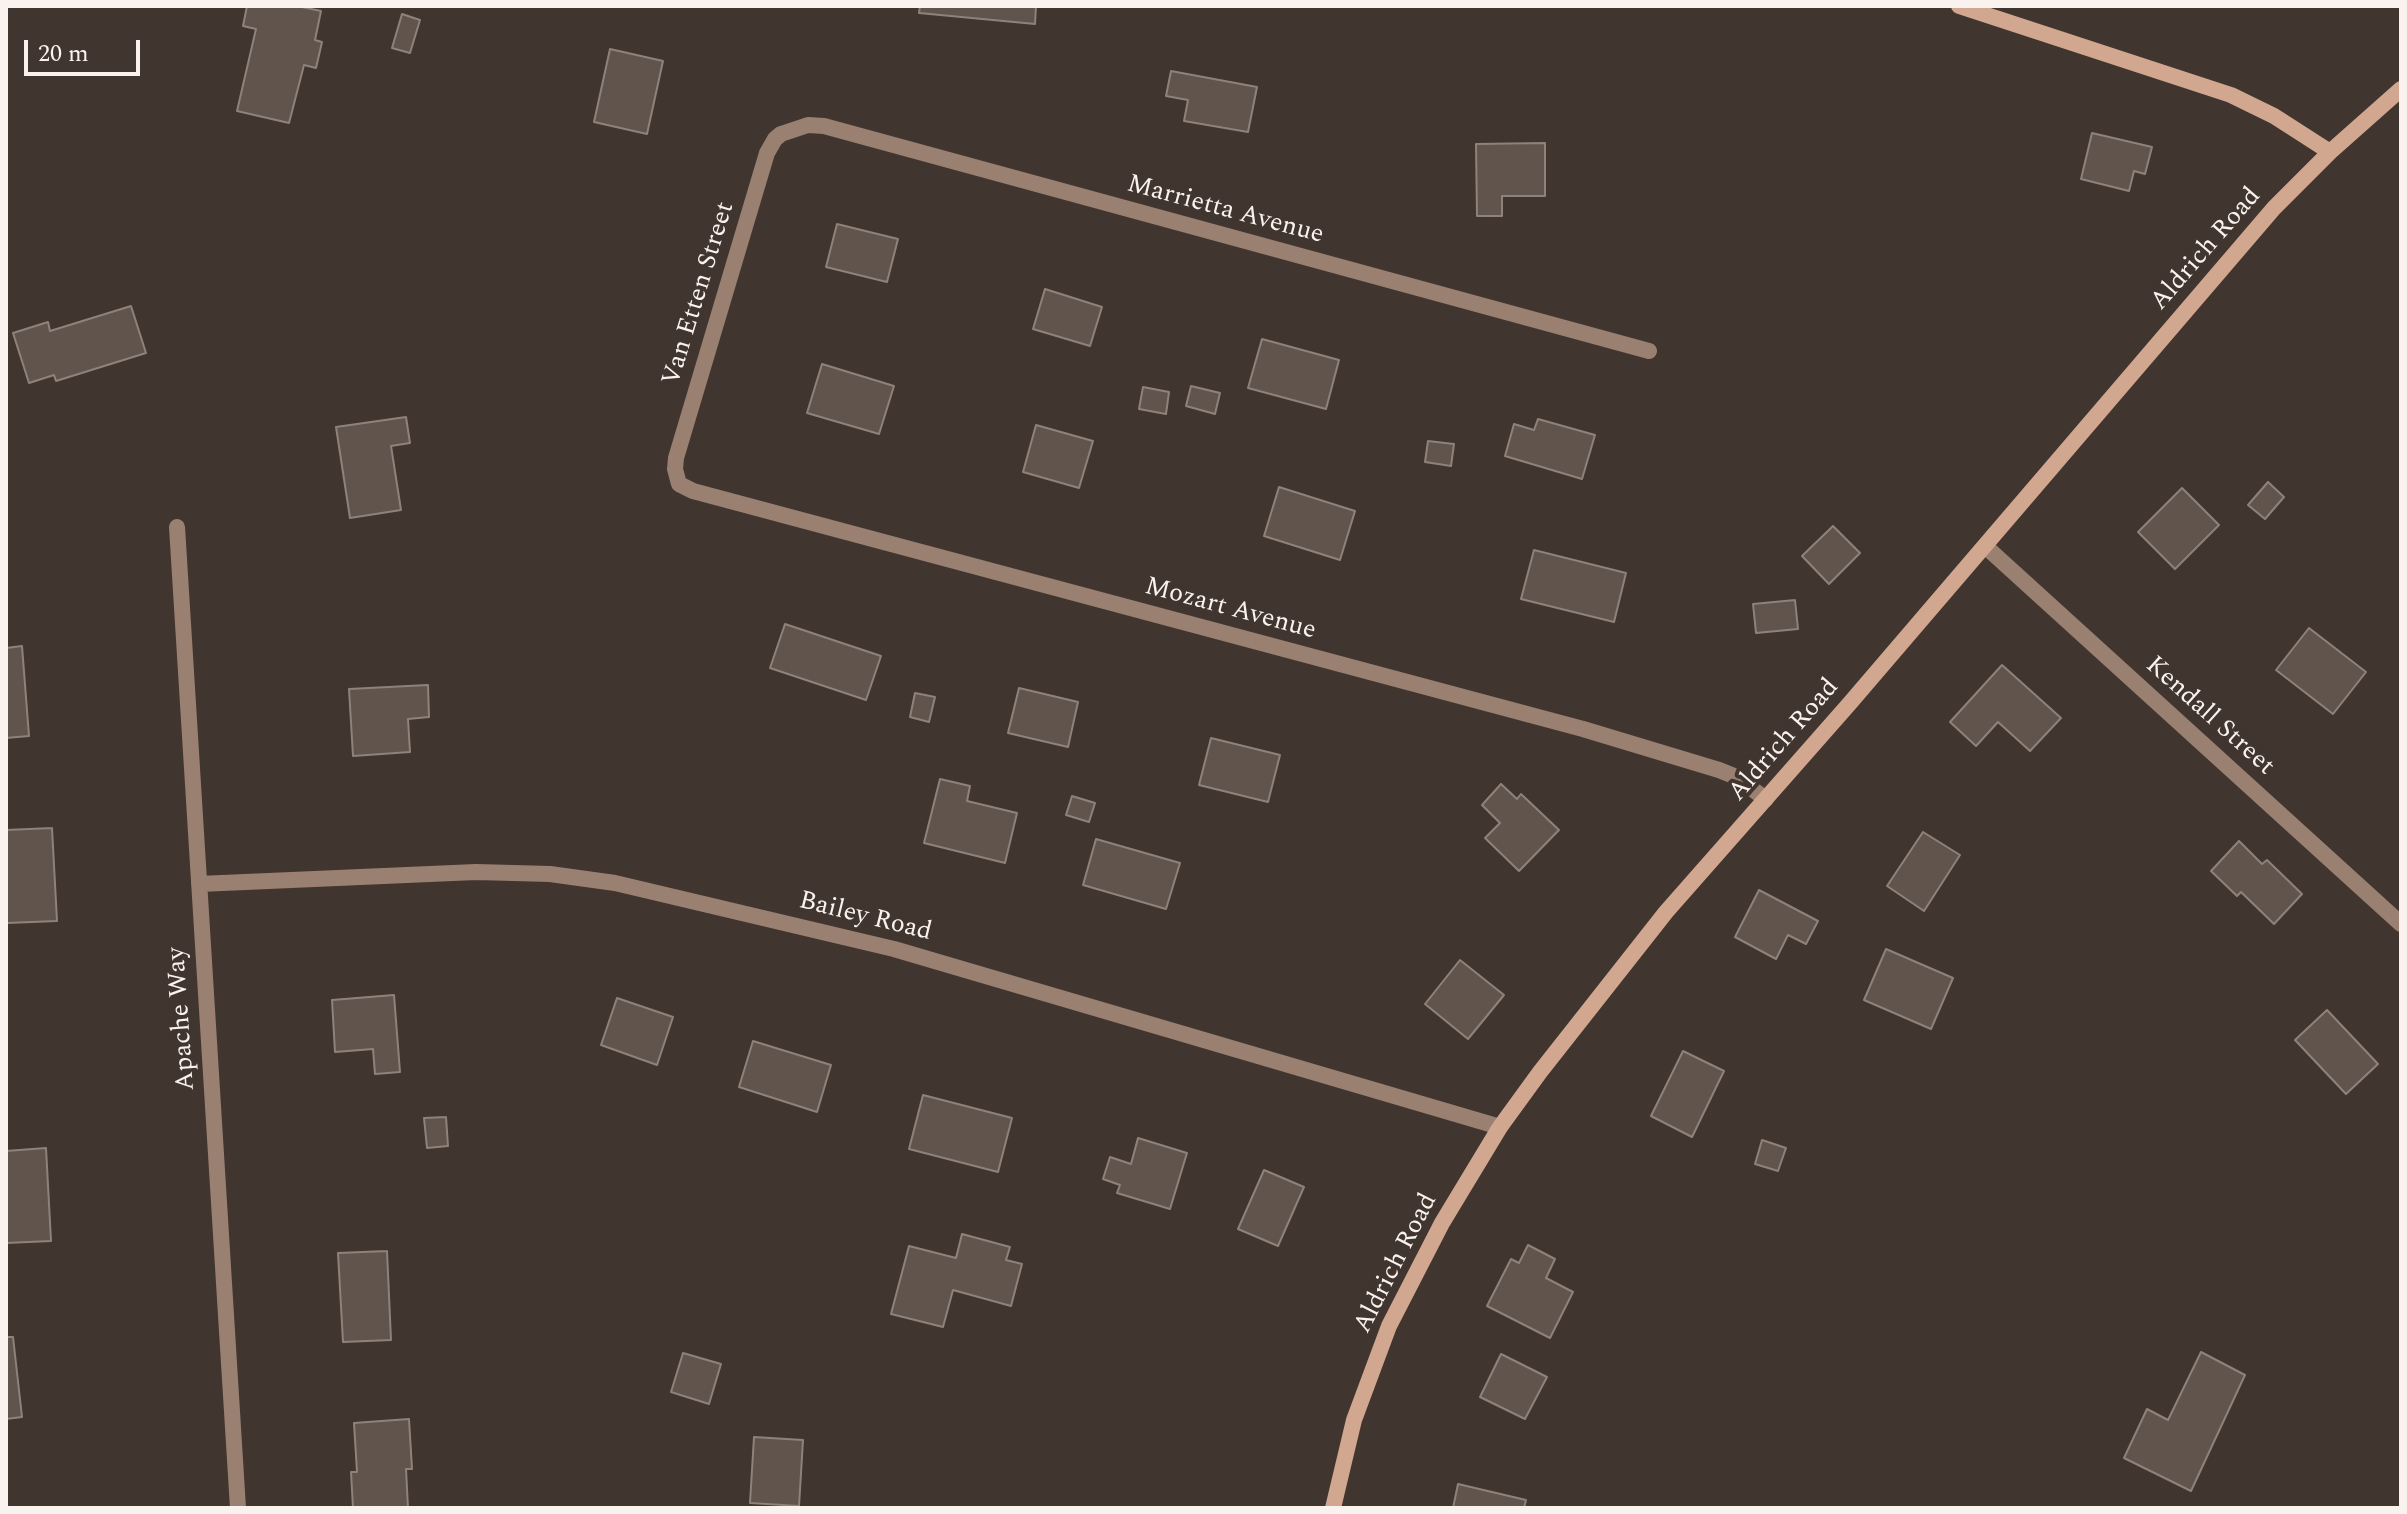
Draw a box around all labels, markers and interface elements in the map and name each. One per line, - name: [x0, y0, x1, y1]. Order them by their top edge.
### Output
- scale bar: [28, 24, 144, 74]
- text: 20 m: [38, 36, 89, 72]
- street label: Marrietta Avenue: [1123, 170, 1327, 252]
- street label: Aldrich Road: [2145, 182, 2269, 318]
- street label: Van Etten Street: [657, 199, 743, 389]
- street label: Mozart Avenue: [1141, 572, 1319, 648]
- street label: Kendall Street: [2138, 651, 2280, 783]
- street label: Aldrich Road: [1723, 673, 1847, 809]
- street label: Bailey Road: [795, 886, 935, 950]
- street label: Apache Way: [162, 946, 204, 1092]
- street label: Aldrich Road: [1348, 1189, 1446, 1339]

